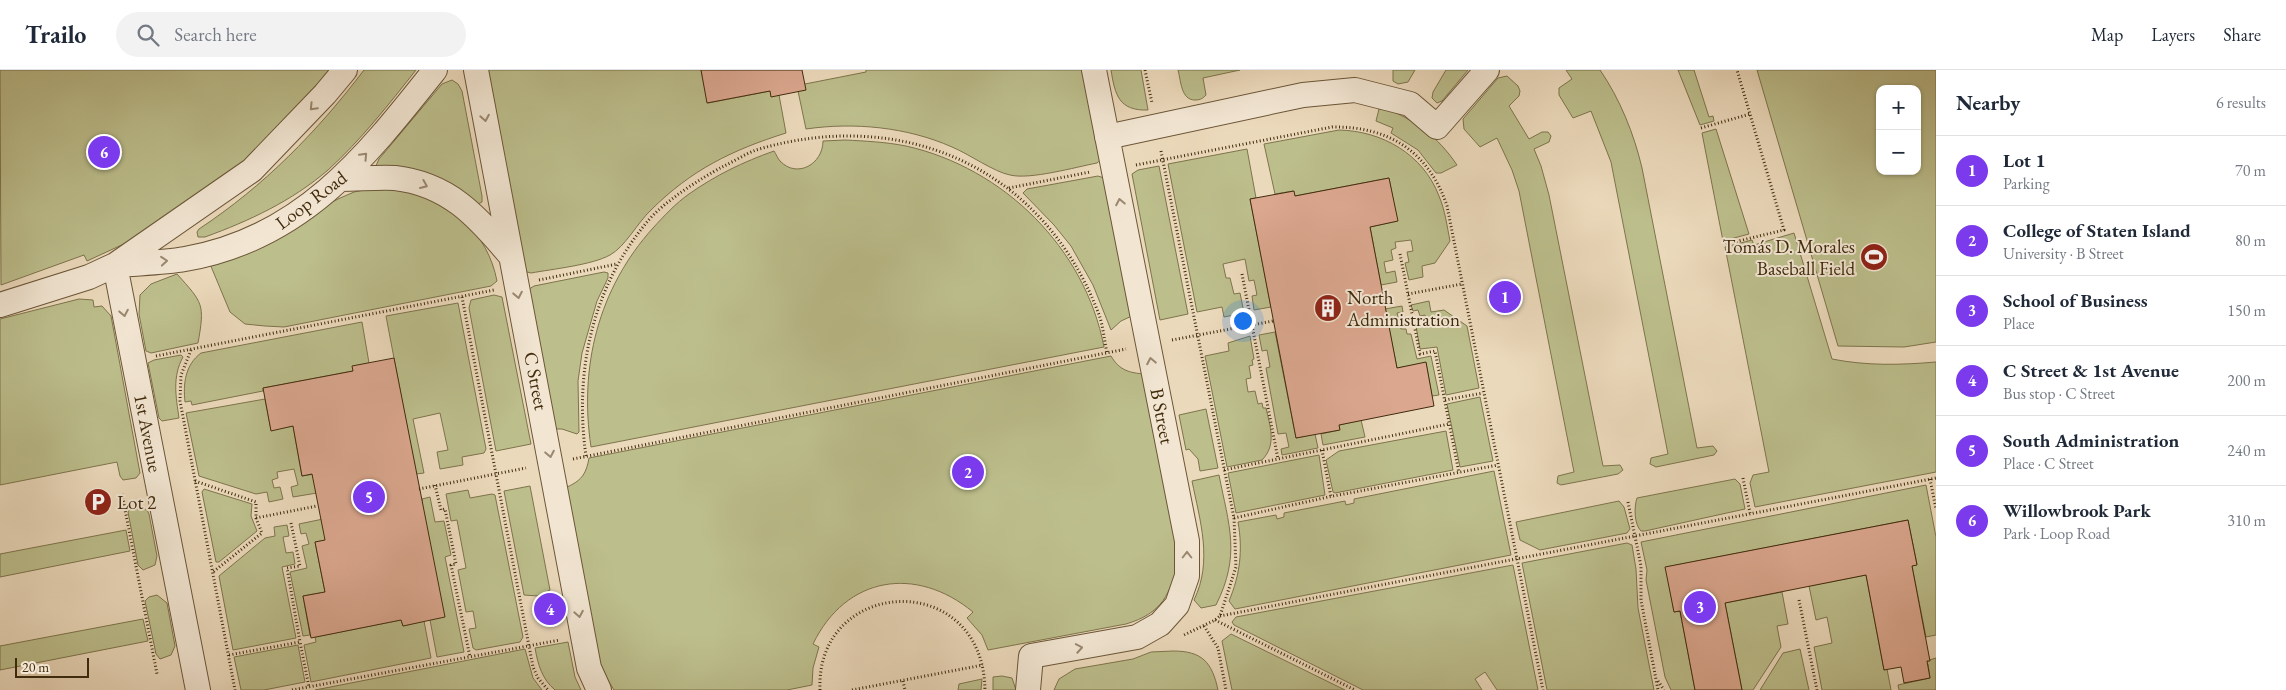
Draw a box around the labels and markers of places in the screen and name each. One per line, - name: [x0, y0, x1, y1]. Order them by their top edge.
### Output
- pin: 6: [88, 133, 120, 171]
- place label: Tomás D. Morales Baseball Field: [1722, 234, 1855, 281]
- sports icon: Tomás D. Morales Baseball Field: [1859, 242, 1889, 272]
- pin: 1: [1489, 278, 1521, 316]
- place label: North Administration: [1346, 285, 1460, 332]
- building icon: North Administration: [1313, 293, 1343, 323]
- pin: 2: [952, 453, 984, 491]
- pin: 5: [353, 478, 385, 516]
- parking icon: Lot 2: [83, 487, 113, 517]
- place label: Lot 2: [117, 490, 156, 515]
- pin: 3: [1684, 588, 1716, 626]
- pin: 4: [534, 590, 566, 628]

